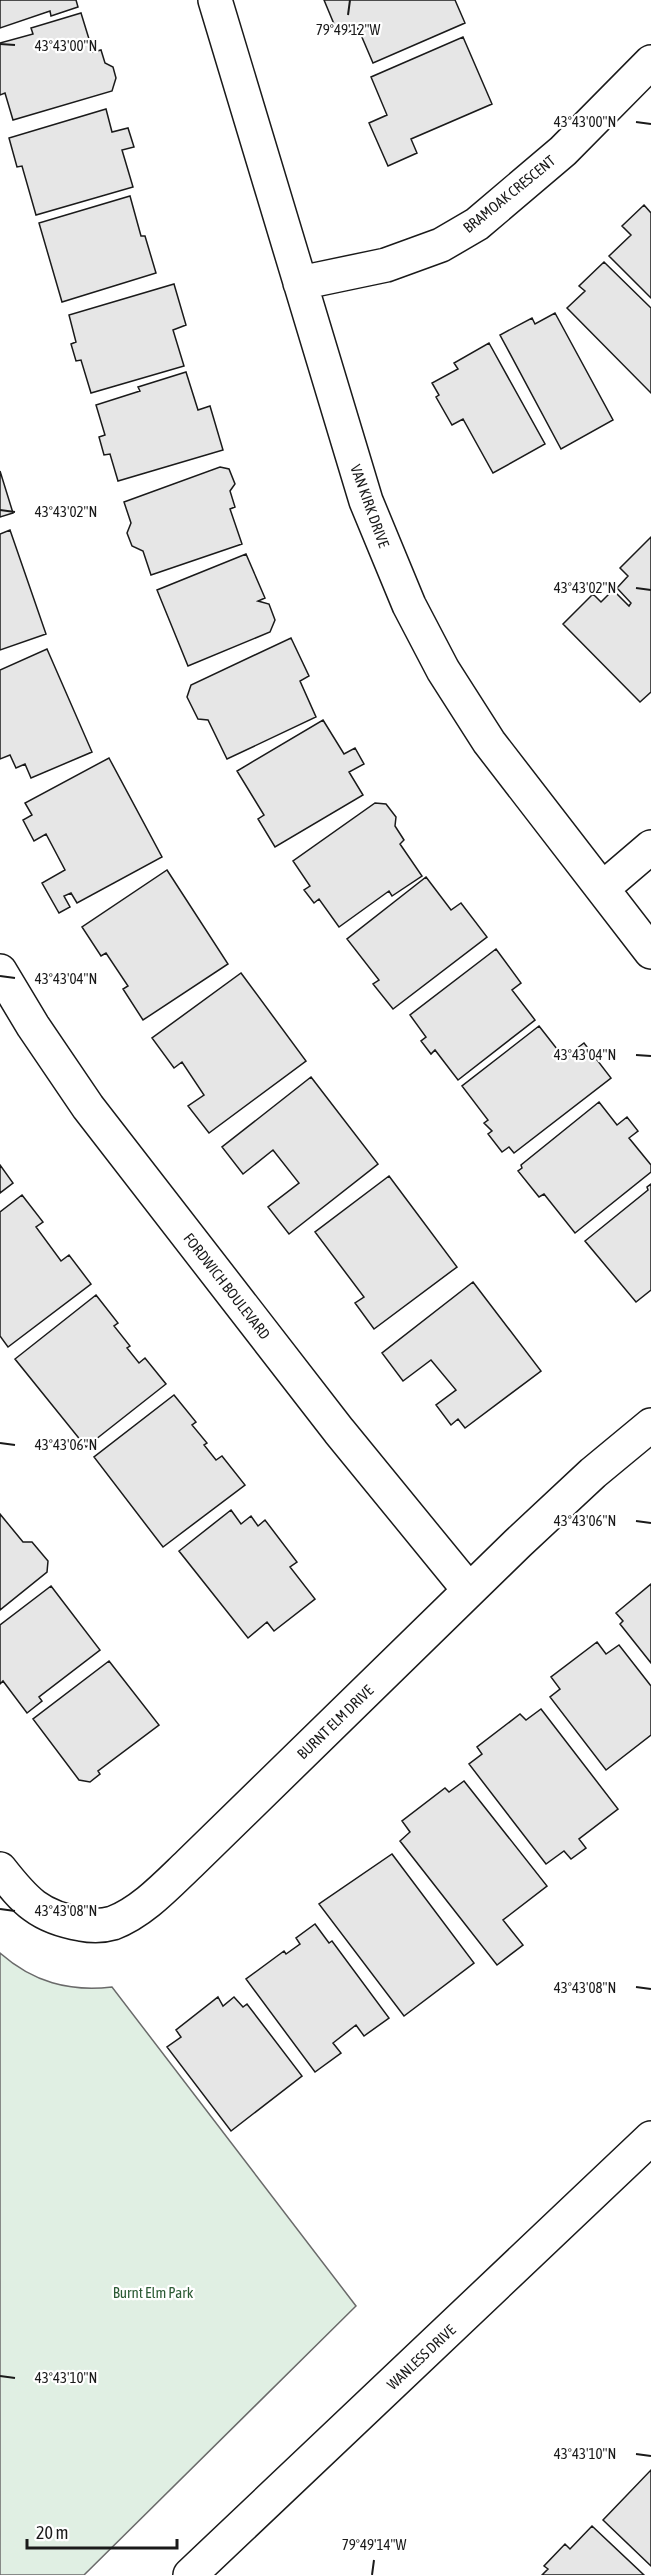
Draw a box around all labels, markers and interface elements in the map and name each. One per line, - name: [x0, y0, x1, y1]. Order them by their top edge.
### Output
- text: 79°49'12"W: [316, 21, 380, 38]
- text: 43°43'00"N: [35, 37, 97, 54]
- text: 43°43'00"N: [554, 113, 616, 130]
- street label: BRAMOAK CRESCENT: [460, 152, 559, 236]
- street label: VAN KIRK DRIVE: [347, 462, 393, 550]
- text: 43°43'02"N: [35, 503, 97, 520]
- text: 43°43'02"N: [554, 579, 616, 596]
- text: 43°43'04"N: [35, 970, 97, 987]
- text: 43°43'04"N: [554, 1046, 616, 1063]
- street label: FORDWICH BOULEVARD: [180, 1230, 274, 1342]
- text: 43°43'06"N: [35, 1436, 97, 1453]
- text: 43°43'06"N: [554, 1512, 616, 1529]
- street label: BURNT ELM DRIVE: [294, 1681, 377, 1762]
- text: 43°43'08"N: [35, 1902, 97, 1919]
- text: 43°43'08"N: [554, 1979, 616, 1996]
- park label: Burnt Elm Park: [113, 2284, 194, 2301]
- street label: WANLESS DRIVE: [383, 2321, 459, 2393]
- text: 43°43'10"N: [35, 2369, 97, 2386]
- text: 43°43'10"N: [554, 2445, 616, 2462]
- scale bar: [27, 2512, 177, 2550]
- text: 20 m: [36, 2522, 68, 2543]
- text: 79°49'14"W: [342, 2536, 406, 2553]

